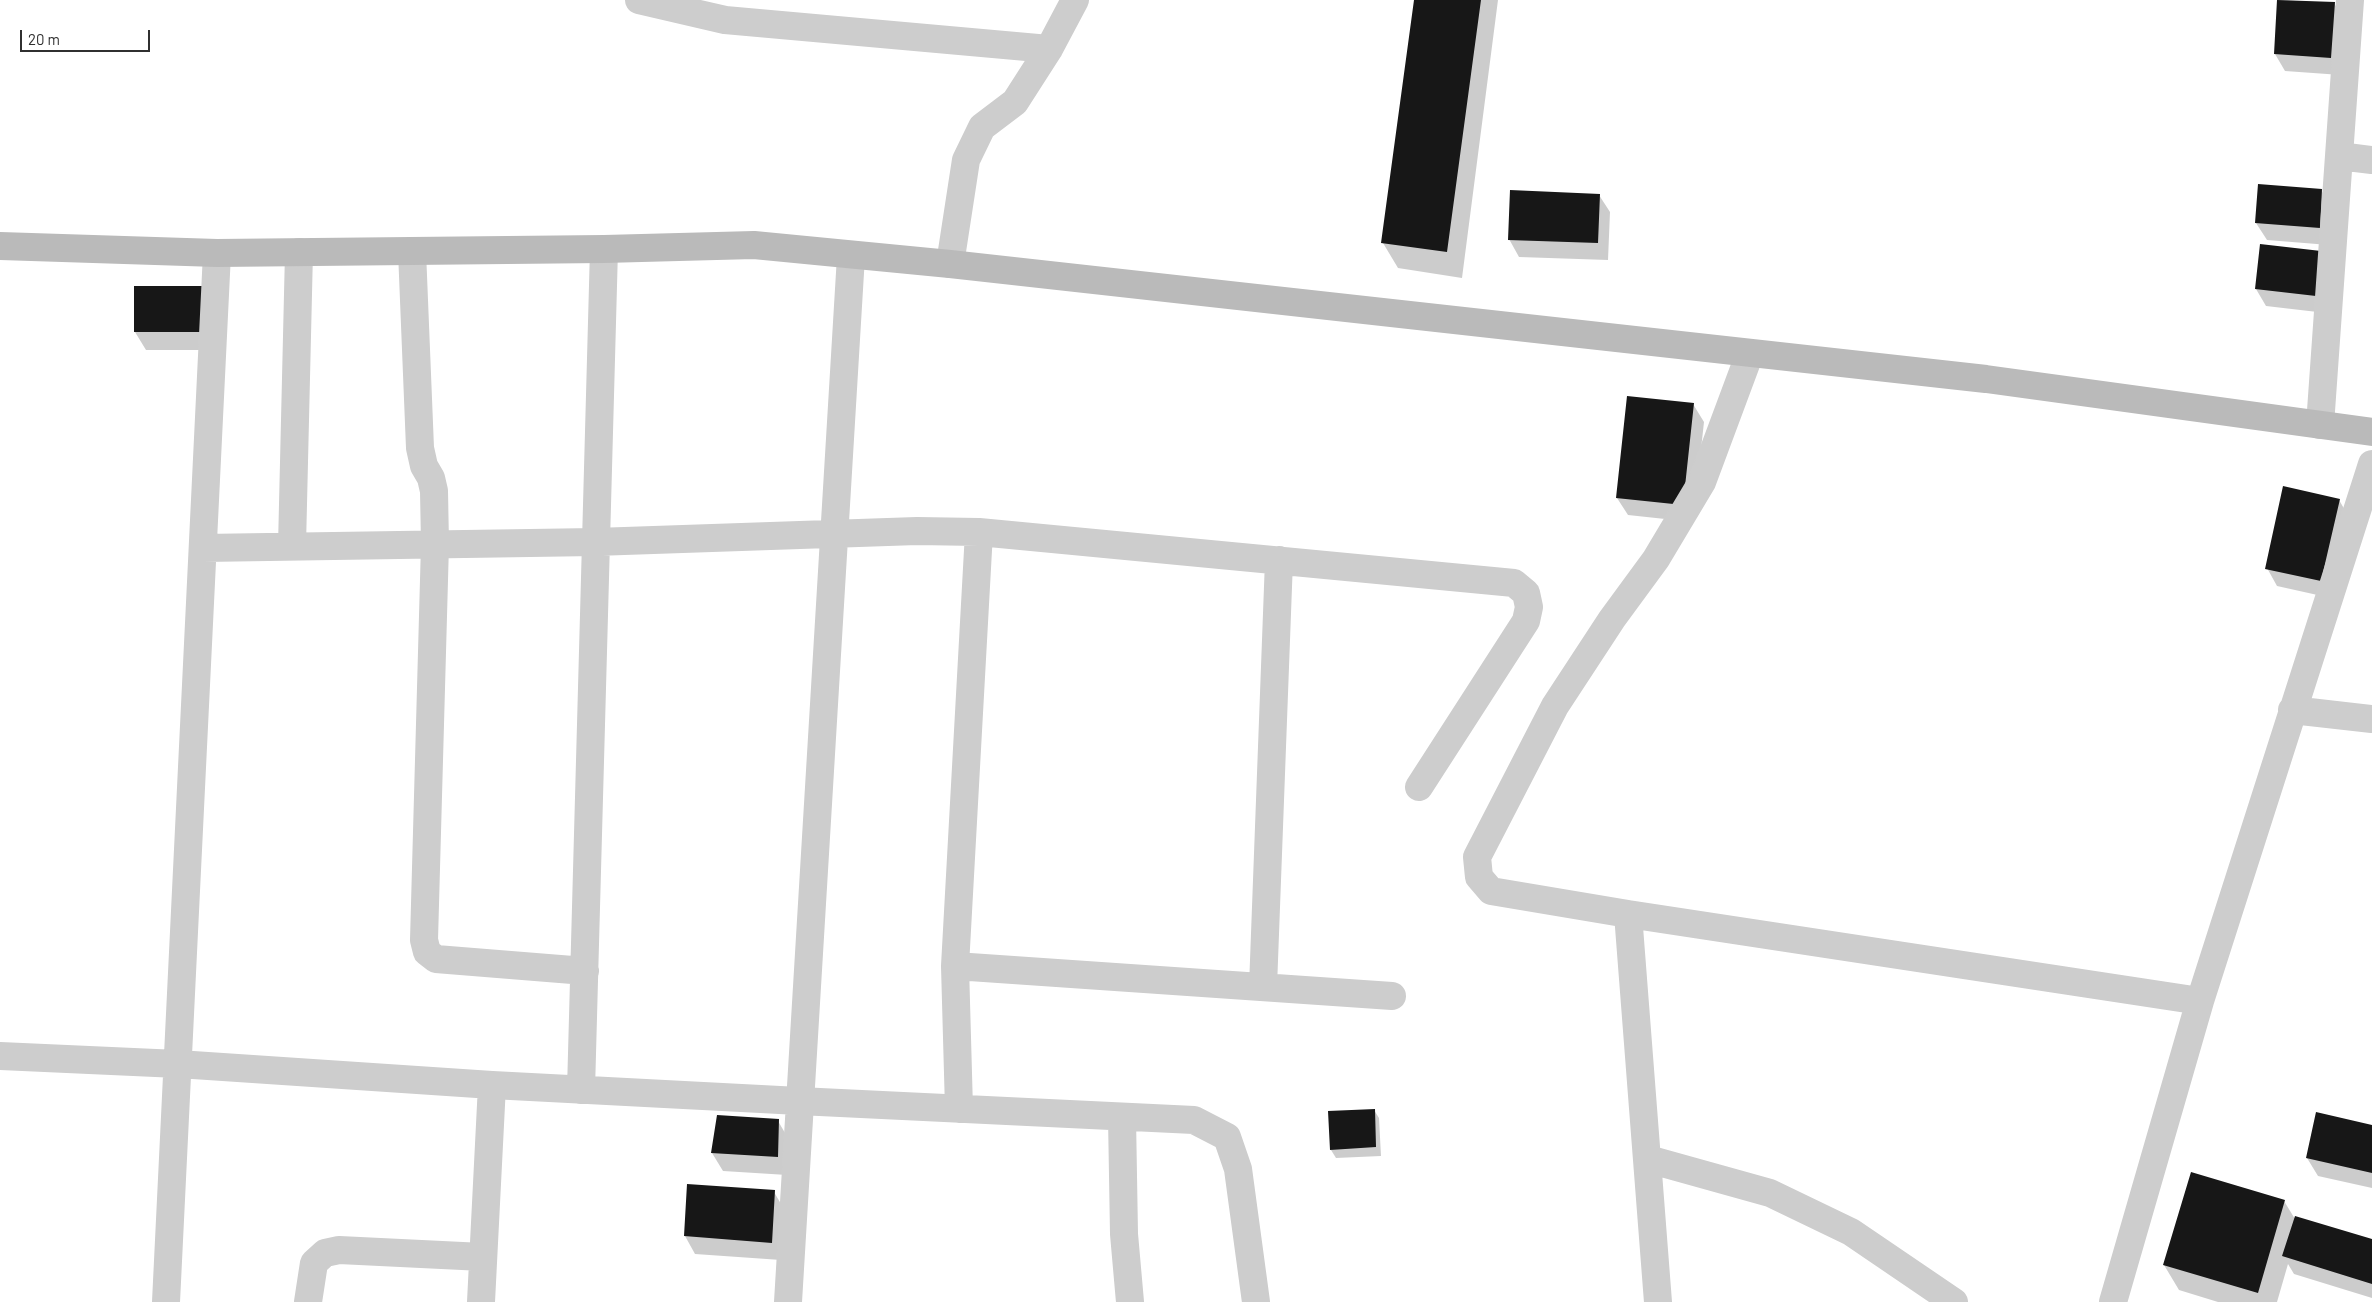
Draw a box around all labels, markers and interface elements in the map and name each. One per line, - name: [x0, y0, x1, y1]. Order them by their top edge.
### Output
- scale bar: [22, 20, 152, 52]
- text: 20 m: [28, 30, 60, 48]

